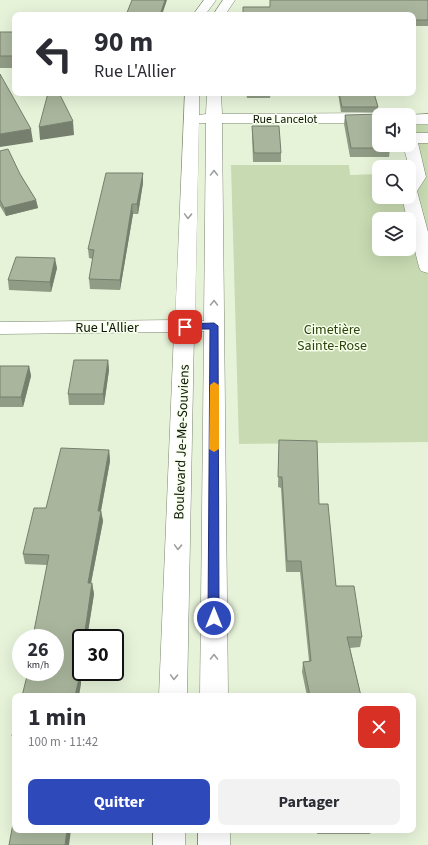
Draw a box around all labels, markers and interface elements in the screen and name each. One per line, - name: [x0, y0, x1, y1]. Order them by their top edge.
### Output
- text: 90 m: [94, 22, 153, 62]
- icon: left: [28, 28, 80, 80]
- text: Rue L'Allier: [94, 59, 176, 84]
- map controls: [372, 108, 416, 256]
- button: sound: [372, 108, 416, 152]
- street label: Rue Lancelot: [253, 111, 317, 128]
- button: search: [372, 160, 416, 204]
- one-way arrow: [210, 170, 218, 176]
- button: layers: [372, 212, 416, 256]
- one-way arrow: [184, 213, 193, 219]
- one-way arrow: [210, 300, 218, 306]
- pin: [168, 310, 202, 344]
- icon: arrive: [174, 316, 196, 338]
- street label: Rue L'Allier: [75, 318, 139, 338]
- park label: Cimetière Sainte-Rose: [297, 320, 367, 356]
- street label: Boulevard Je-Me-Souviens: [169, 364, 195, 520]
- one-way arrow: [174, 544, 182, 550]
- position arrow: [193, 597, 235, 639]
- speed limit sign: 30: [72, 629, 124, 681]
- text: 26: [27, 636, 49, 664]
- one-way arrow: [210, 654, 218, 660]
- text: km/h: [27, 658, 49, 672]
- one-way arrow: [170, 674, 178, 680]
- text: 1 min: [28, 700, 86, 735]
- button: close: [358, 706, 400, 748]
- text: 100 m · 11:42: [28, 733, 98, 751]
- button: Quitter: [28, 779, 210, 825]
- button: Partager: [218, 779, 400, 825]

